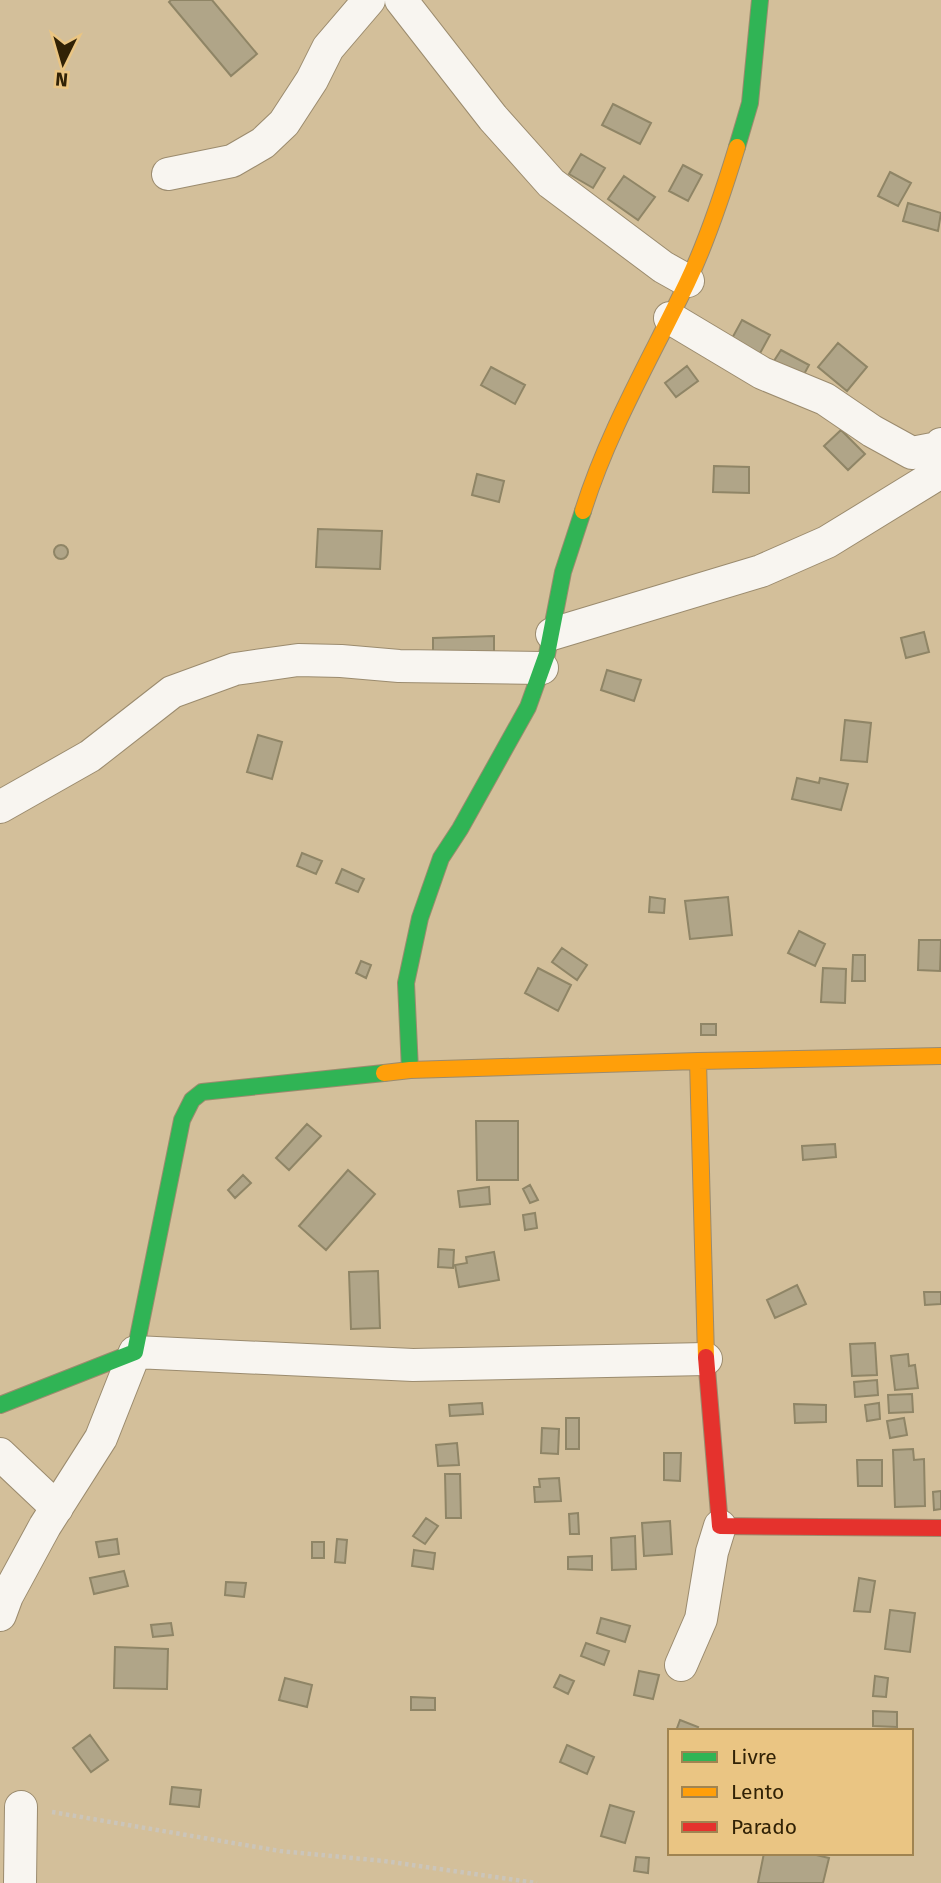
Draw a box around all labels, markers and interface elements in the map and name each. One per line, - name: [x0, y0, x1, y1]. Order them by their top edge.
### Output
- north arrow: [28, 28, 98, 98]
- text: N: [54, 67, 69, 91]
- legend: [668, 1729, 913, 1855]
- text: Livre: [731, 1744, 777, 1770]
- text: Lento: [731, 1779, 784, 1805]
- text: Parado: [731, 1814, 797, 1840]

